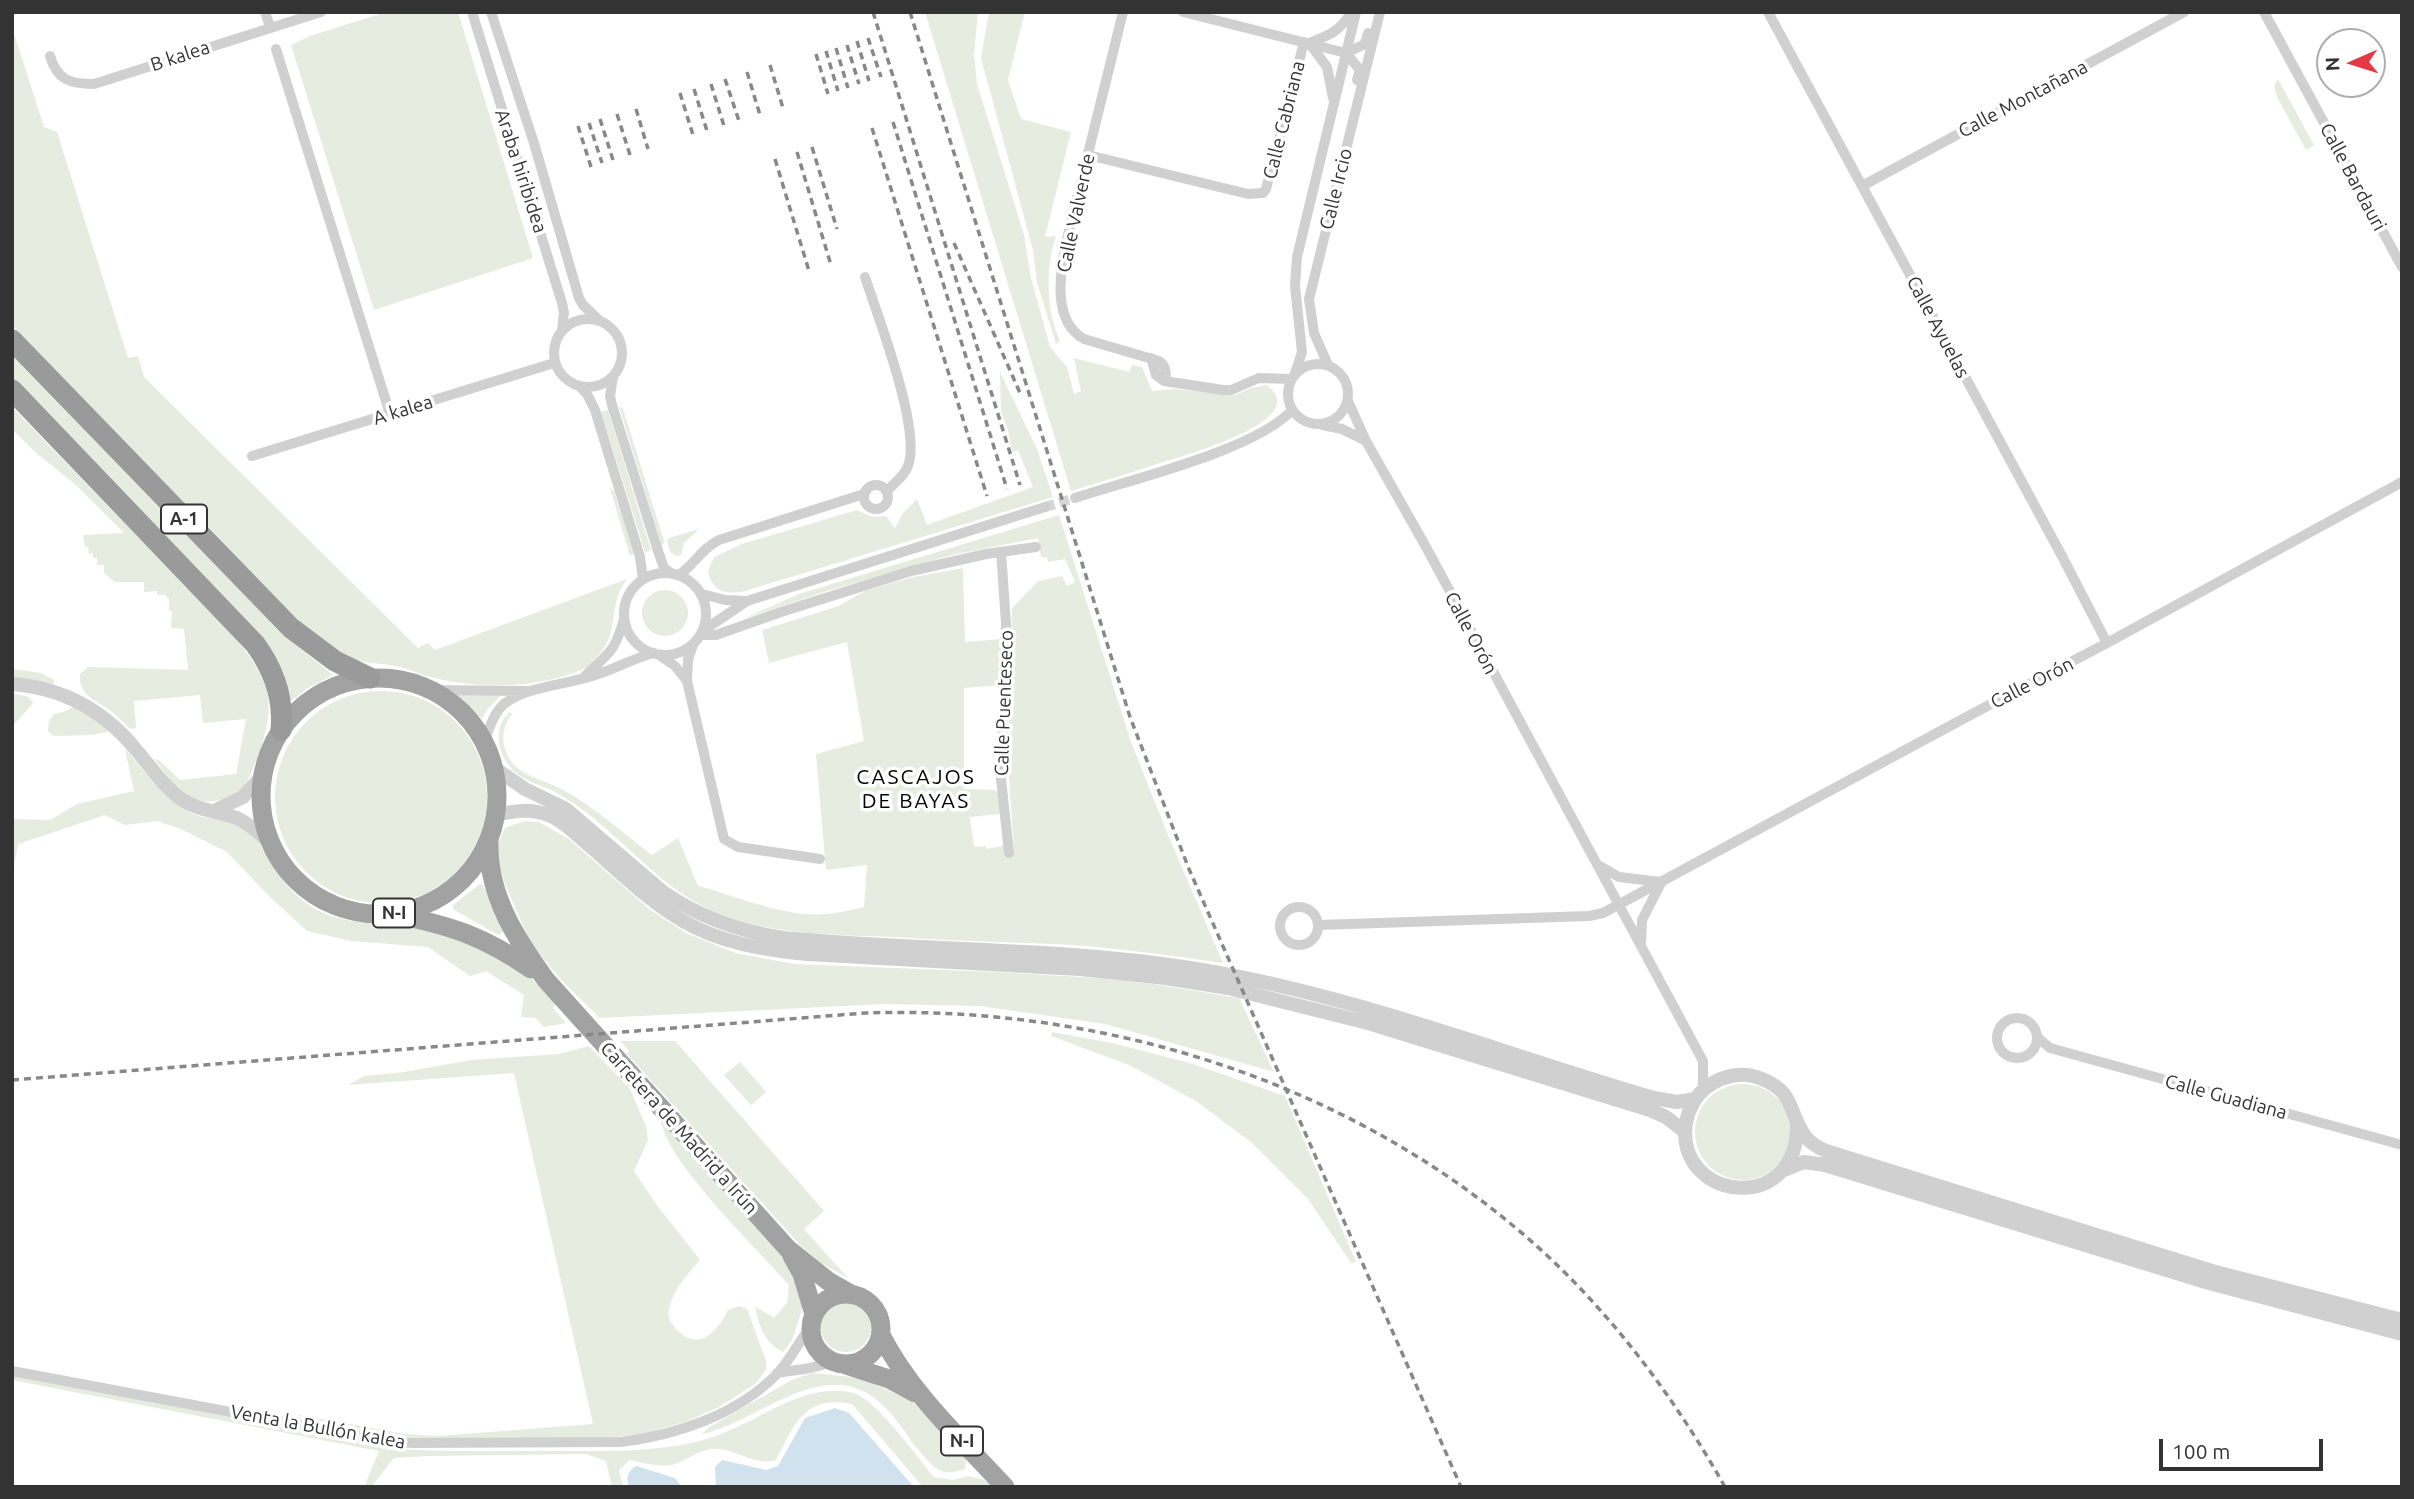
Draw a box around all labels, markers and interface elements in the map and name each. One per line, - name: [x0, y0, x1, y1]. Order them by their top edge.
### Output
- north arrow: [2316, 28, 2386, 98]
- street label: B kalea: [147, 36, 213, 76]
- street label: Calle Montañana: [1954, 55, 2092, 143]
- text: N: [2321, 56, 2343, 72]
- street label: Calle Cabriana: [1258, 59, 1310, 181]
- street label: Araba hiribidea: [490, 106, 552, 236]
- street label: Calle Bardauri: [2315, 119, 2391, 235]
- street label: Calle Ircio: [1315, 146, 1357, 232]
- street label: Calle Valverde: [1052, 151, 1100, 275]
- street label: Calle Ayuelas: [1902, 272, 1974, 382]
- street label: A kalea: [370, 390, 436, 430]
- road number: A-1: [161, 504, 207, 534]
- street label: Calle Orón: [1440, 588, 1502, 678]
- street label: Calle Puenteseco: [990, 629, 1018, 777]
- street label: Calle Orón: [1987, 652, 2077, 714]
- district label: CASCAJOS DE BAYAS: [857, 764, 975, 814]
- road number: N-I: [373, 898, 415, 928]
- street label: Carretera de Madrid a Irún: [596, 1037, 762, 1219]
- street label: Calle Guadiana: [2162, 1070, 2290, 1124]
- street label: Venta la Bullón kalea: [229, 1400, 407, 1454]
- road number: N-I: [941, 1426, 983, 1456]
- scale bar: [2162, 1426, 2326, 1470]
- text: 100 m: [2172, 1439, 2230, 1463]

